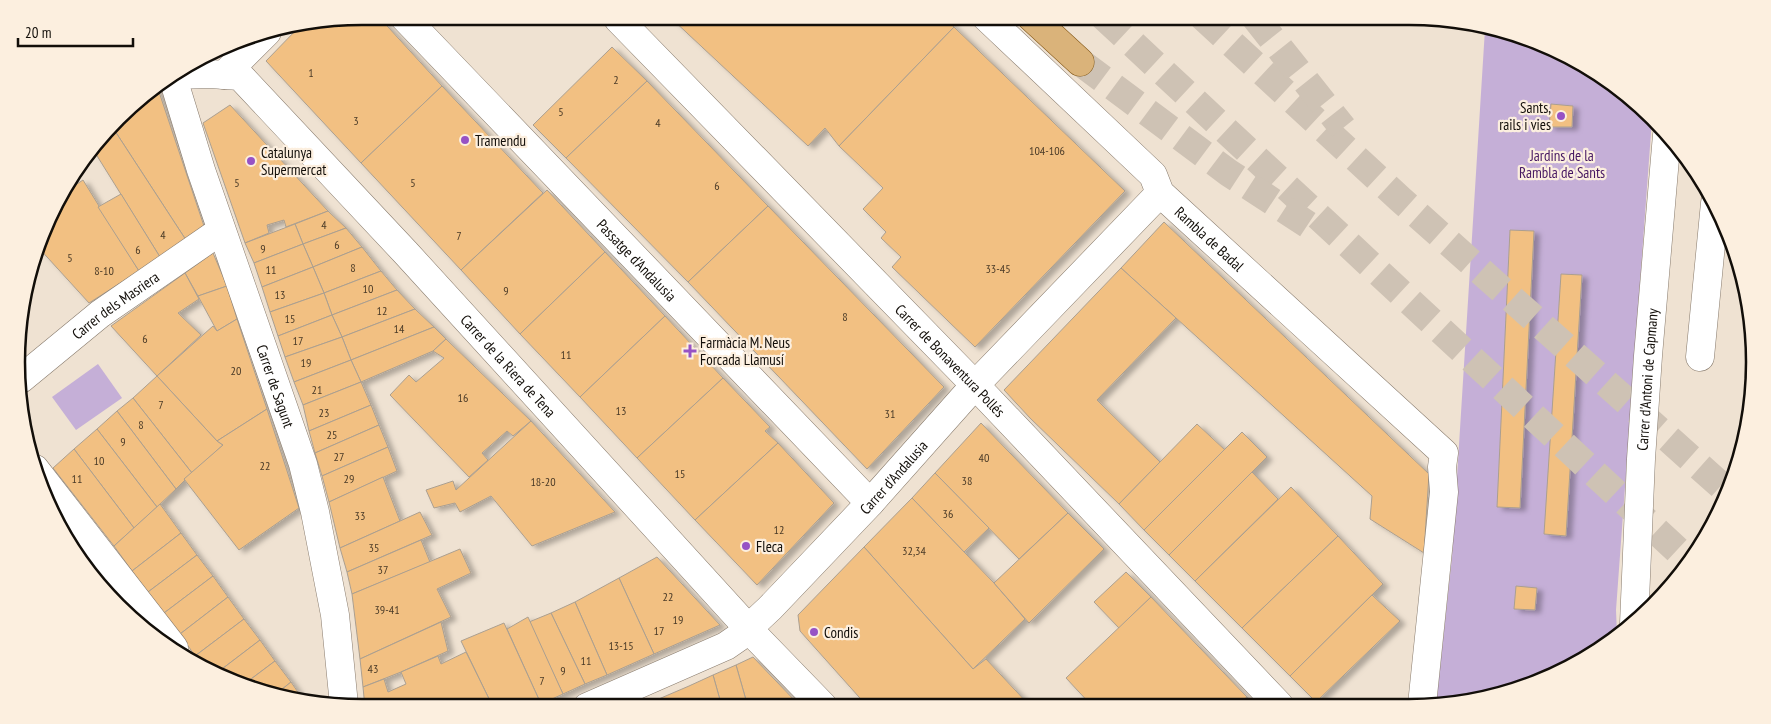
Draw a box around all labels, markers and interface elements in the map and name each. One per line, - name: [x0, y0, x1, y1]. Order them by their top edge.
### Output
- scale bar: [18, 15, 132, 47]
- text: 20 m: [25, 23, 51, 42]
- house number: 1: [308, 65, 314, 80]
- house number: 2: [613, 72, 619, 87]
- place label: Sants, rails i vies: [1499, 98, 1551, 134]
- house number: 5: [558, 104, 564, 119]
- marker: Sants, rails i vies: [1555, 110, 1567, 122]
- house number: 3: [353, 113, 359, 128]
- house number: 4: [655, 115, 661, 130]
- place label: Tramendu: [475, 131, 526, 150]
- marker: Tramendu: [459, 134, 471, 146]
- place label: Catalunya Supermercat: [261, 143, 326, 179]
- house number: 104-106: [1029, 143, 1065, 158]
- park label: Jardins de la Rambla de Sants: [1519, 146, 1605, 182]
- marker: Catalunya Supermercat: [245, 155, 257, 167]
- house number: 5: [234, 175, 240, 190]
- house number: 5: [410, 175, 416, 190]
- house number: 6: [714, 178, 720, 193]
- street label: Rambla de Badal: [1171, 202, 1249, 275]
- street label: Passatge d'Andalusia: [593, 215, 681, 305]
- house number: 4: [321, 217, 327, 232]
- house number: 4: [160, 227, 166, 242]
- house number: 7: [456, 228, 462, 243]
- house number: 6: [334, 237, 340, 252]
- house number: 9: [260, 241, 266, 256]
- house number: 6: [135, 242, 141, 257]
- house number: 5: [67, 250, 73, 265]
- house number: 8: [350, 260, 356, 275]
- house number: 33-45: [985, 261, 1011, 276]
- house number: 11: [266, 262, 276, 277]
- house number: 8-10: [94, 263, 114, 278]
- street label: Carrer dels Masriera: [68, 267, 162, 343]
- house number: 10: [363, 281, 373, 296]
- house number: 9: [503, 283, 509, 298]
- house number: 13: [275, 287, 285, 302]
- street label: Carrer de Bonaventura Pollés: [891, 300, 1010, 421]
- house number: 12: [377, 303, 387, 318]
- street label: Carrer d'Antoni de Capmany: [1632, 307, 1662, 451]
- house number: 8: [842, 309, 848, 324]
- street label: Carrer de la Riera de Tena: [457, 310, 560, 421]
- house number: 15: [285, 311, 295, 326]
- house number: 14: [394, 321, 405, 336]
- house number: 6: [142, 331, 148, 346]
- house number: 17: [293, 333, 303, 348]
- place label: Farmàcia M. Neus Forcada Llamusí: [700, 333, 790, 369]
- street label: Carrer de Sagunt: [253, 342, 299, 430]
- marker: Farmàcia M. Neus Forcada Llamusí: [684, 345, 696, 357]
- house number: 11: [561, 347, 571, 362]
- house number: 19: [301, 355, 311, 370]
- house number: 20: [231, 363, 241, 378]
- house number: 21: [312, 382, 322, 397]
- house number: 16: [458, 390, 468, 405]
- house number: 7: [158, 397, 164, 412]
- house number: 13: [616, 403, 626, 418]
- house number: 23: [319, 405, 329, 420]
- house number: 31: [885, 406, 895, 421]
- house number: 8: [138, 417, 144, 432]
- house number: 25: [327, 427, 337, 442]
- house number: 9: [120, 434, 126, 449]
- street label: Carrer d'Andalusia: [855, 436, 931, 518]
- house number: 27: [334, 449, 344, 464]
- house number: 40: [979, 450, 989, 465]
- house number: 10: [94, 453, 104, 468]
- house number: 22: [260, 458, 270, 473]
- house number: 15: [675, 466, 685, 481]
- house number: 11: [72, 471, 82, 486]
- house number: 29: [344, 471, 354, 486]
- house number: 38: [962, 473, 972, 488]
- house number: 18-20: [530, 474, 556, 489]
- house number: 36: [943, 506, 953, 521]
- house number: 33: [355, 508, 365, 523]
- house number: 12: [774, 522, 784, 537]
- place label: Fleca: [756, 537, 783, 556]
- house number: 35: [369, 540, 379, 555]
- marker: Fleca: [740, 540, 752, 552]
- house number: 32,34: [902, 543, 927, 558]
- house number: 37: [378, 562, 388, 577]
- house number: 22: [663, 589, 673, 604]
- house number: 39-41: [374, 602, 400, 617]
- house number: 19: [673, 612, 683, 627]
- house number: 17: [654, 623, 664, 638]
- place label: Condis: [824, 623, 858, 642]
- marker: Condis: [808, 626, 820, 638]
- house number: 13-15: [608, 638, 634, 653]
- house number: 11: [581, 653, 591, 668]
- house number: 43: [368, 661, 378, 676]
- house number: 9: [560, 663, 566, 678]
- house number: 7: [539, 673, 545, 688]

